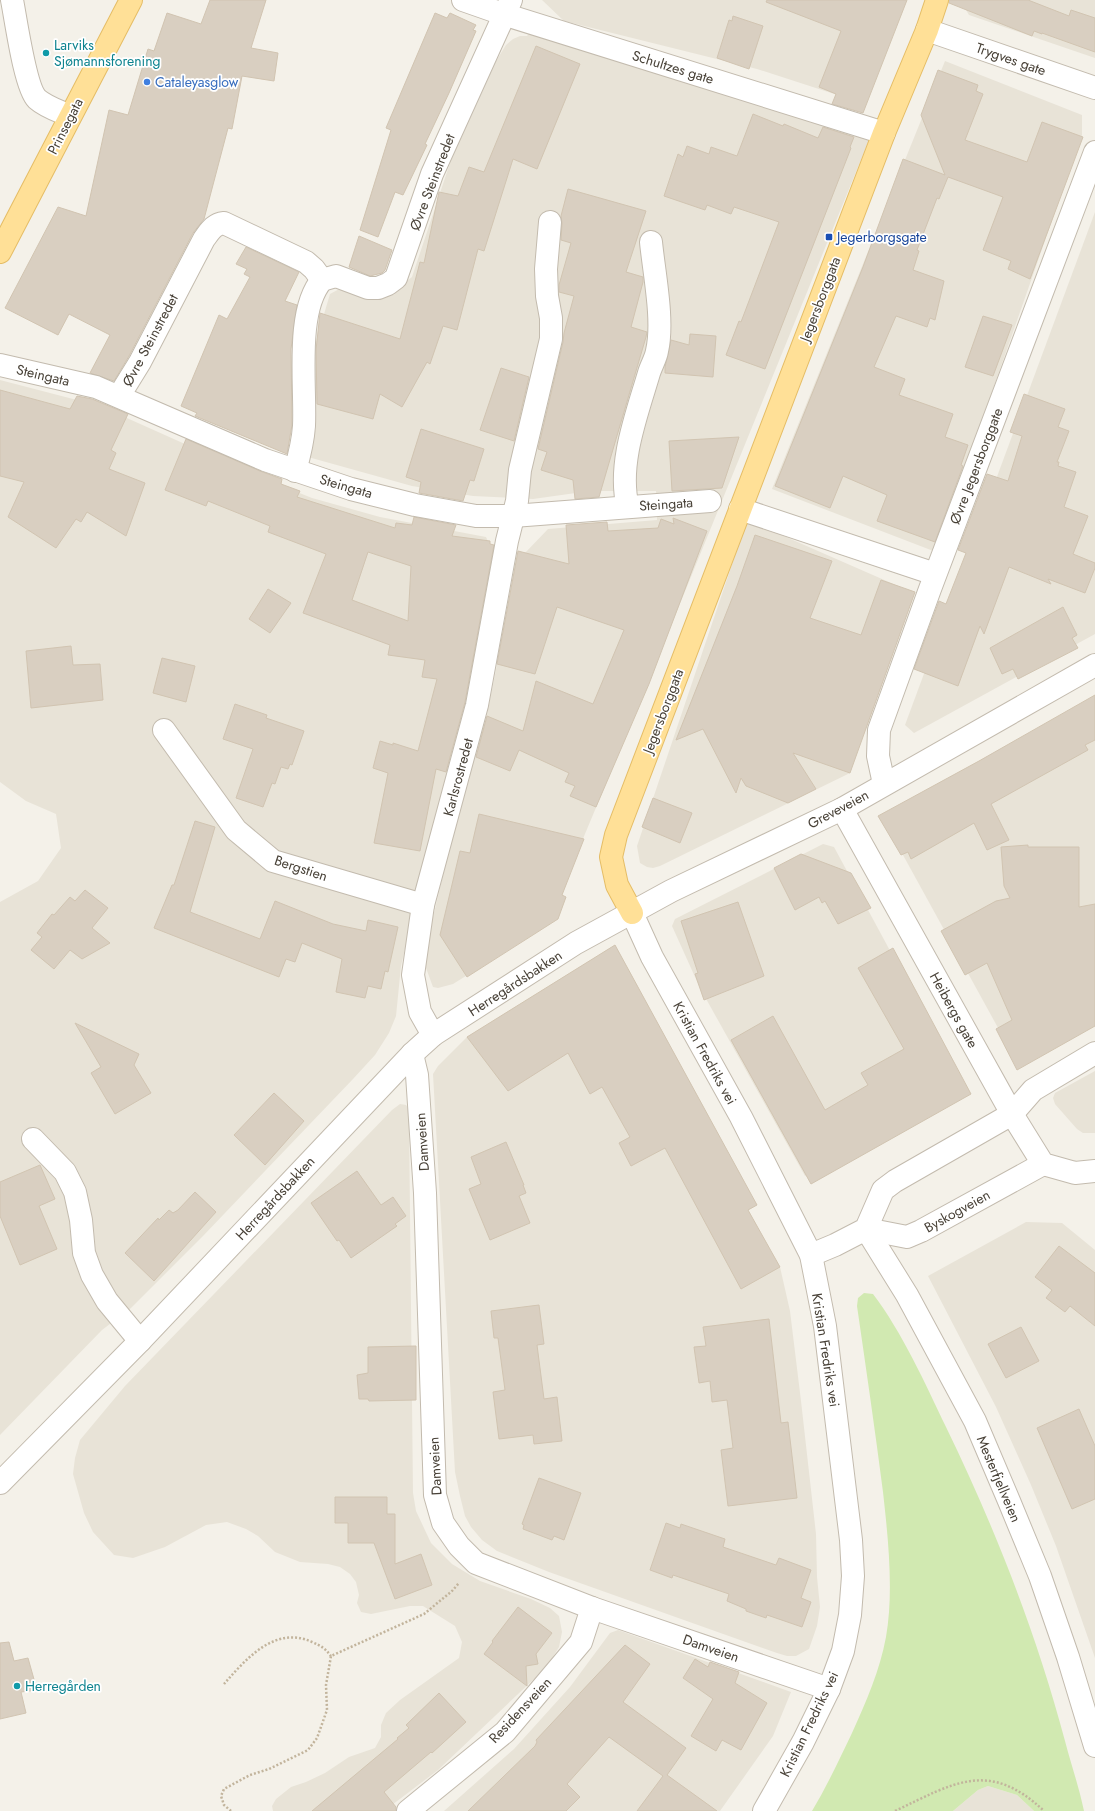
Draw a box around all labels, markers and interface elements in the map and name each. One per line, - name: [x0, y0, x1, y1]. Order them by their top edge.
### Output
- place label: Larviks Sjømannsforening: [54, 35, 161, 71]
- street label: Trygves gate: [973, 38, 1049, 80]
- street label: Schultzes gate: [630, 45, 716, 89]
- marker: Larviks Sjømannsforening: [41, 48, 51, 58]
- place label: Cataleyasglow: [155, 72, 239, 92]
- marker: Cataleyasglow: [142, 77, 152, 87]
- street label: Prinsegata: [42, 94, 88, 158]
- street label: Øvre Steinstredet: [404, 130, 460, 233]
- place label: Jegerborgsgate: [835, 227, 927, 247]
- marker: Jegerborgsgate: [824, 232, 834, 242]
- street label: Jegersborggata: [794, 254, 845, 346]
- street label: Øvre Steinstredet: [117, 290, 183, 390]
- street label: Steingata: [14, 359, 72, 391]
- street label: Øvre Jegersborggate: [945, 405, 1007, 527]
- street label: Steingata: [317, 469, 375, 503]
- street label: Steingata: [638, 492, 694, 516]
- street label: Jegersborggata: [637, 666, 688, 758]
- street label: Karlsrostredet: [438, 735, 478, 818]
- street label: Greveveien: [804, 784, 872, 834]
- street label: Bergstien: [272, 850, 330, 886]
- street label: Herregårdsbakken: [464, 945, 566, 1021]
- street label: Heibergs gate: [925, 969, 983, 1051]
- street label: Kristian Fredriks vei: [668, 998, 742, 1108]
- street label: Damveien: [410, 1112, 434, 1172]
- street label: Herregårdsbakken: [231, 1152, 319, 1244]
- street label: Byskogveien: [920, 1185, 994, 1237]
- street label: Kristian Fredriks vei: [807, 1292, 845, 1408]
- street label: Mesterfjellveien: [972, 1433, 1026, 1525]
- street label: Damveien: [423, 1436, 447, 1496]
- street label: Damveien: [680, 1629, 742, 1667]
- street label: Kristian Fredriks vei: [775, 1668, 843, 1780]
- street label: Residensveien: [484, 1673, 556, 1747]
- place label: Herregården: [25, 1676, 101, 1696]
- marker: Herregården: [12, 1681, 22, 1691]

